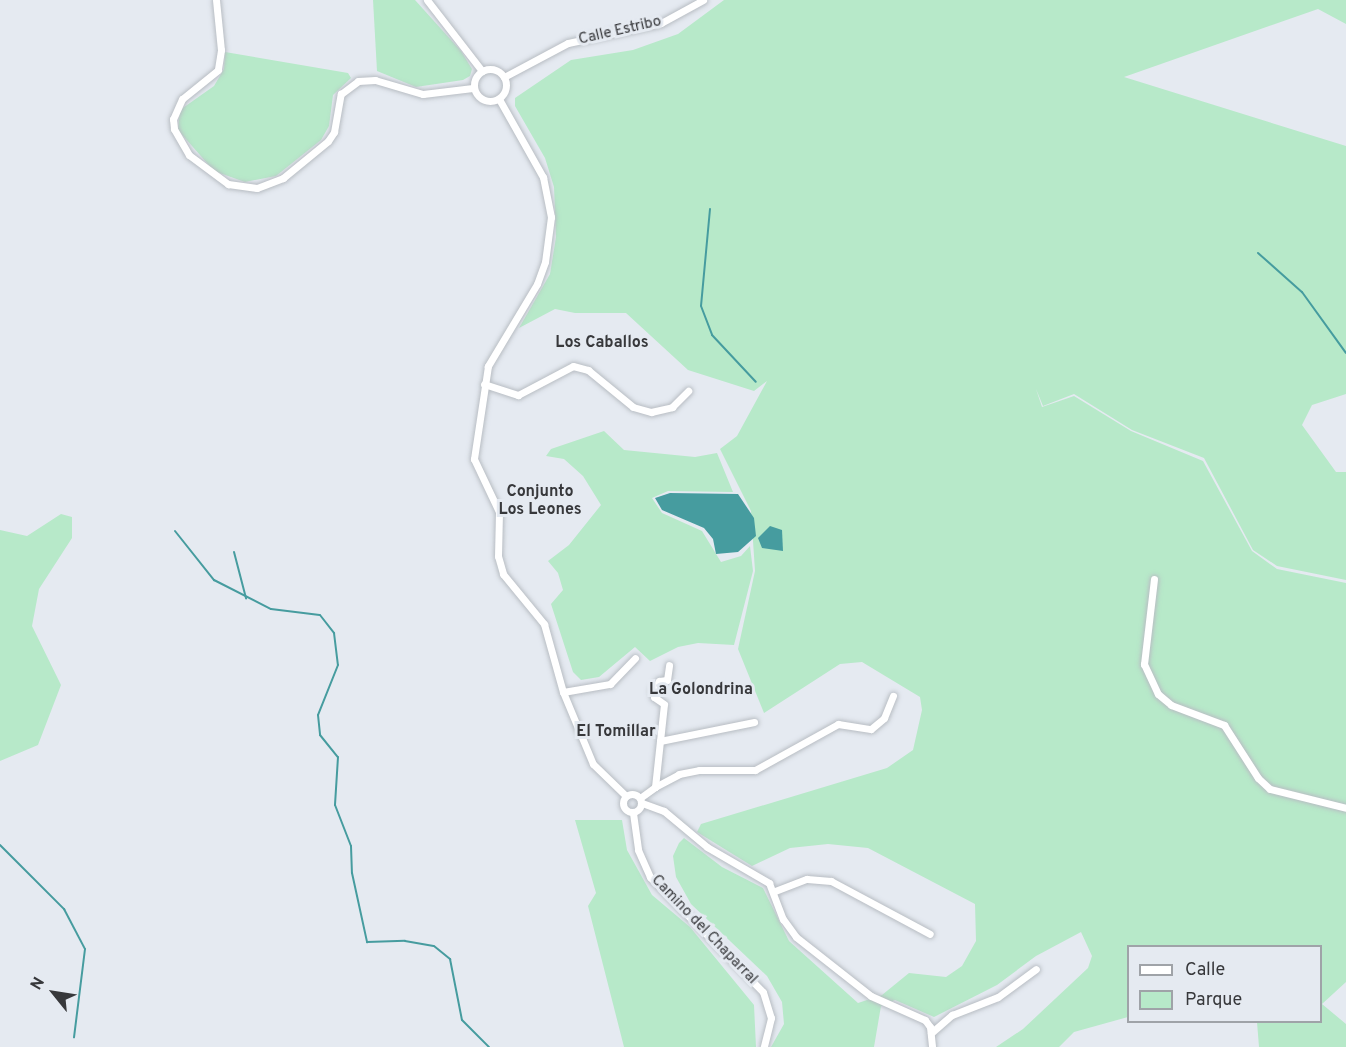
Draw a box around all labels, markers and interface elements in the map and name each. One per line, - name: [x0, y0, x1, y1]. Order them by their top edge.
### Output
- street label: Calle Estribo: [577, 13, 663, 49]
- district label: Los Caballos: [555, 333, 649, 353]
- district label: Conjunto Los Leones: [498, 482, 582, 520]
- district label: La Golondrina: [649, 680, 753, 700]
- district label: El Tomillar: [576, 722, 656, 742]
- street label: Camino del Chaparral: [647, 872, 761, 988]
- legend: [1127, 945, 1322, 1023]
- text: Calle: [1185, 959, 1225, 982]
- north arrow: [24, 963, 84, 1023]
- text: N: [27, 974, 50, 994]
- text: Parque: [1185, 989, 1242, 1012]

